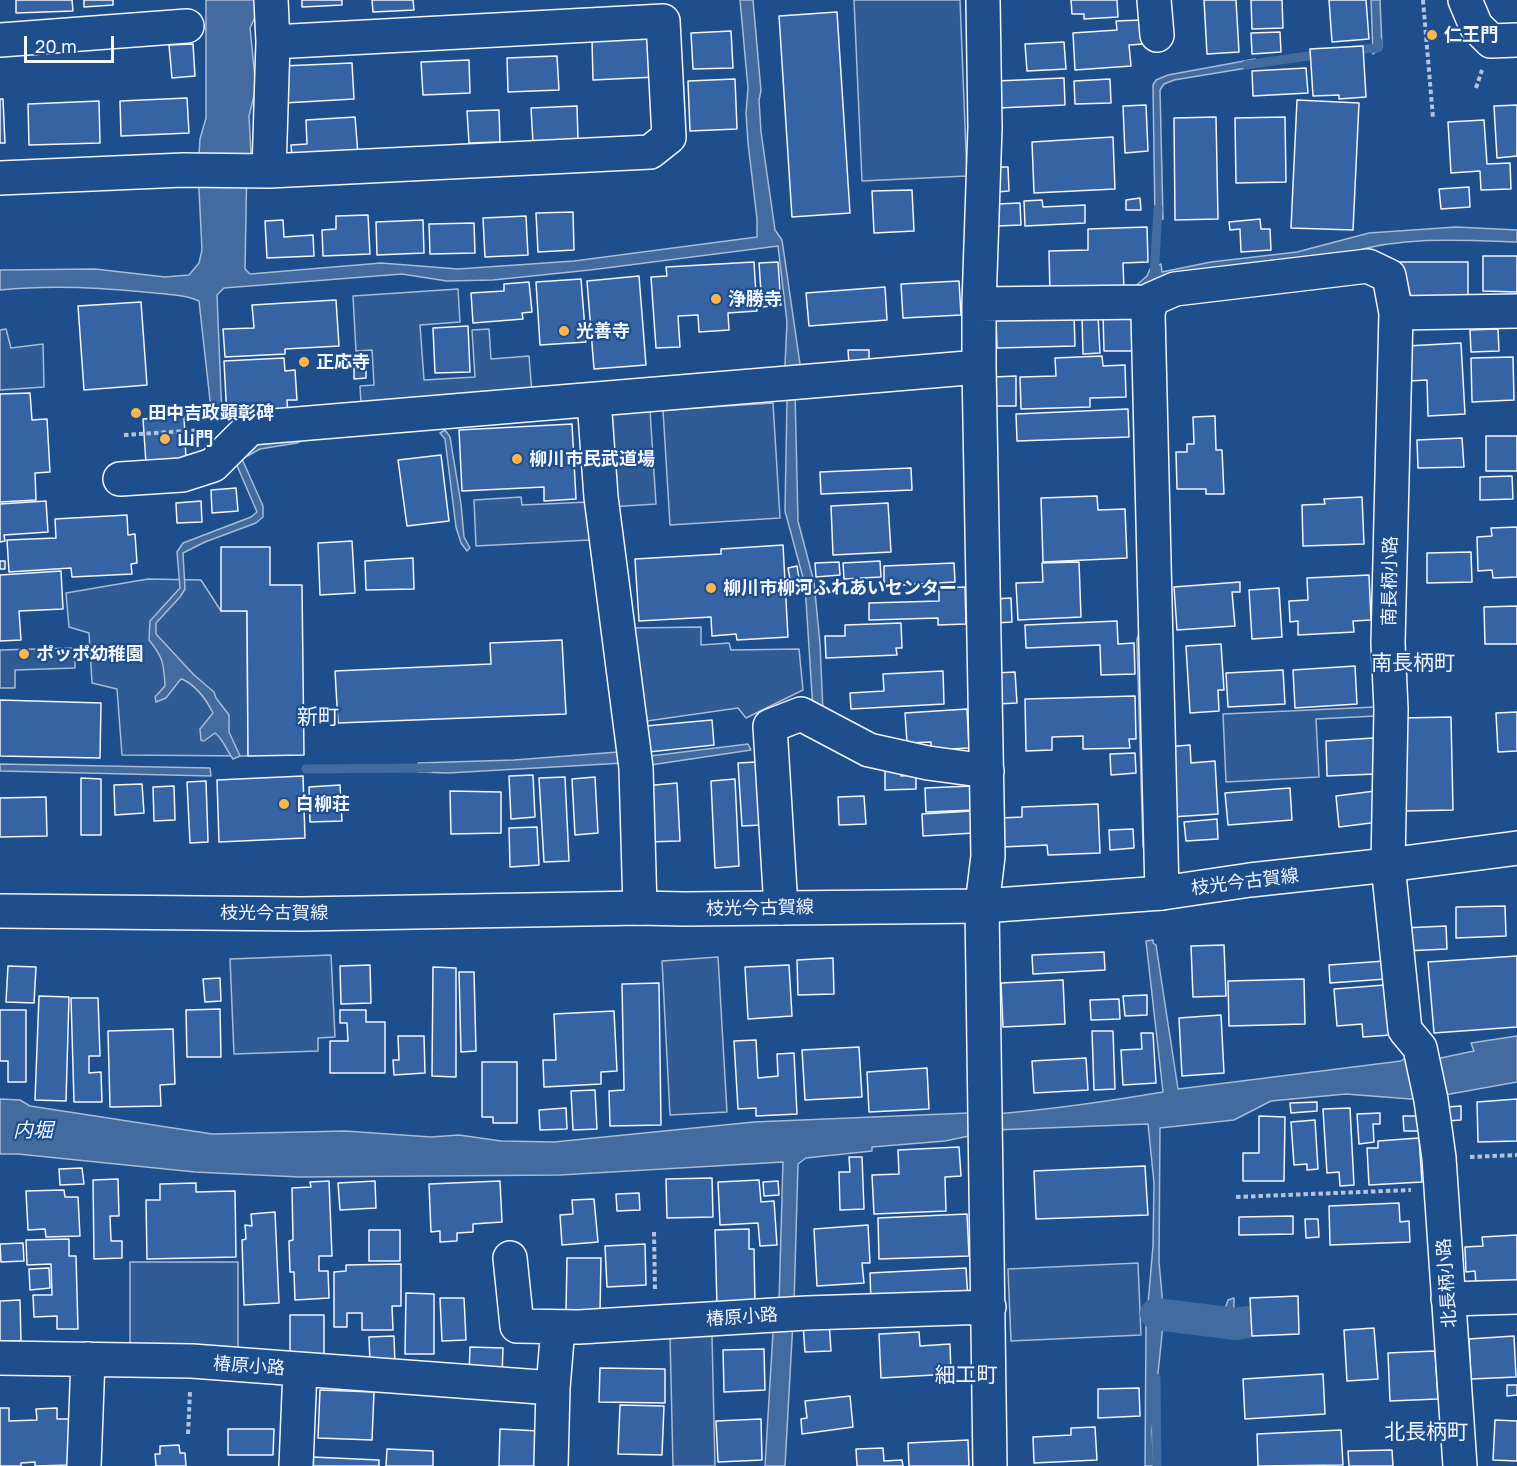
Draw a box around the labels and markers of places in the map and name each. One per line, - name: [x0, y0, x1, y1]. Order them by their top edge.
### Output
- place label: 仁王門: [1444, 24, 1498, 46]
- marker: 仁王門: [1425, 28, 1439, 42]
- place label: 浄勝寺: [728, 288, 782, 310]
- marker: 浄勝寺: [709, 292, 723, 306]
- place label: 光善寺: [576, 320, 630, 342]
- marker: 光善寺: [557, 324, 571, 338]
- place label: 正応寺: [316, 351, 370, 373]
- marker: 正応寺: [297, 355, 311, 369]
- place label: 田中吉政顕彰碑: [148, 402, 274, 424]
- marker: 田中吉政顕彰碑: [129, 406, 143, 420]
- place label: 山門: [177, 428, 213, 450]
- marker: 山門: [158, 432, 172, 446]
- place label: 柳川市民武道場: [529, 448, 655, 470]
- marker: 柳川市民武道場: [510, 452, 524, 466]
- place label: 柳川市柳河ふれあいセンター: [723, 577, 957, 599]
- marker: 柳川市柳河ふれあいセンター: [704, 581, 718, 595]
- place label: ポッポ幼稚園: [36, 643, 144, 665]
- marker: ポッポ幼稚園: [17, 647, 31, 661]
- place label: 白柳荘: [296, 793, 350, 815]
- marker: 白柳荘: [277, 797, 291, 811]

